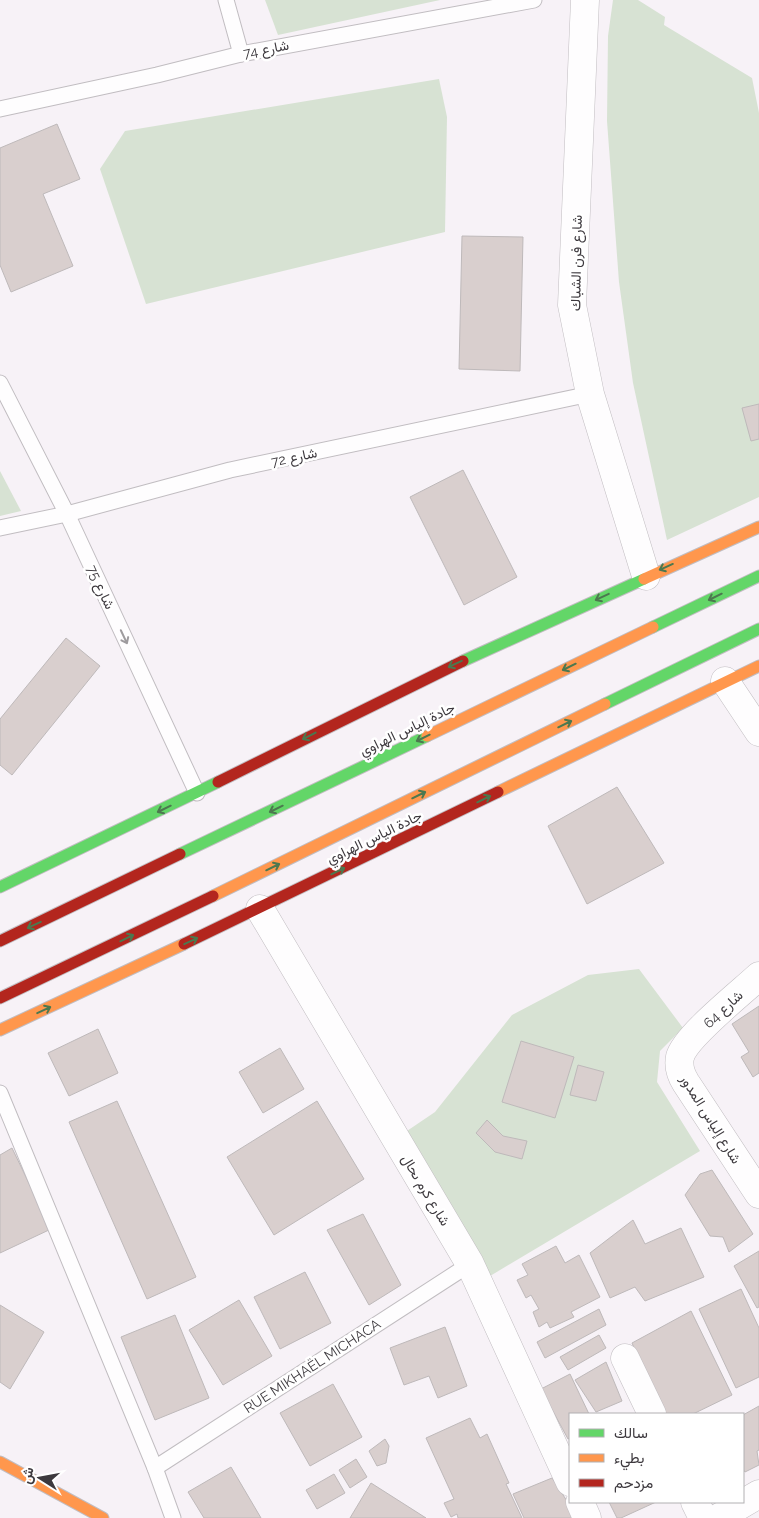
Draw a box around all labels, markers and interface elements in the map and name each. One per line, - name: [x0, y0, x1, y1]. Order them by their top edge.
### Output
- street label: شارع 74: [242, 37, 291, 64]
- street label: شارع فرن الشباك: [567, 215, 588, 311]
- street label: شارع 72: [270, 444, 319, 473]
- street label: شارع 75: [81, 562, 118, 613]
- one-way arrow: [659, 563, 674, 573]
- one-way arrow: [595, 592, 610, 602]
- one-way arrow: [708, 593, 723, 602]
- one-way arrow: [120, 629, 129, 644]
- one-way arrow: [448, 660, 463, 670]
- one-way arrow: [562, 663, 577, 673]
- street label: جادة إلياس الهراوي: [357, 699, 459, 763]
- one-way arrow: [557, 719, 572, 728]
- one-way arrow: [302, 732, 317, 742]
- one-way arrow: [415, 733, 430, 743]
- one-way arrow: [411, 790, 426, 799]
- one-way arrow: [476, 794, 491, 803]
- one-way arrow: [156, 804, 171, 814]
- one-way arrow: [269, 805, 284, 814]
- street label: جادة الياس الهراوي: [324, 807, 426, 871]
- one-way arrow: [265, 861, 280, 871]
- one-way arrow: [330, 866, 345, 875]
- one-way arrow: [27, 921, 42, 931]
- one-way arrow: [119, 933, 134, 942]
- one-way arrow: [184, 936, 199, 946]
- street label: شارع 64: [700, 987, 748, 1033]
- one-way arrow: [36, 1004, 51, 1014]
- street label: شارع إلياس المدور: [674, 1071, 745, 1168]
- street label: شارع كرم ىحال: [396, 1151, 454, 1230]
- street label: RUE MIKHAËL MICHACA: [239, 1314, 384, 1416]
- legend: [569, 1413, 744, 1503]
- text: سالك: [614, 1424, 648, 1442]
- text: بطيء: [614, 1449, 644, 1471]
- north arrow: [15, 1453, 65, 1503]
- text: ش: [18, 1466, 38, 1485]
- text: مزدحم: [614, 1474, 653, 1493]

